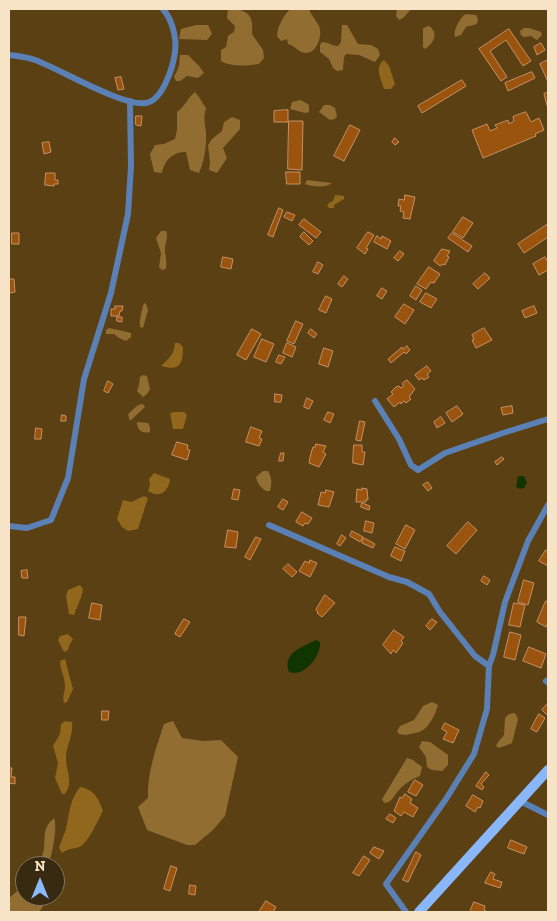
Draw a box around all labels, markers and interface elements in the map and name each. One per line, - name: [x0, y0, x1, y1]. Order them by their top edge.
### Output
- north arrow: [15, 856, 65, 906]
- text: N: [35, 858, 45, 875]

